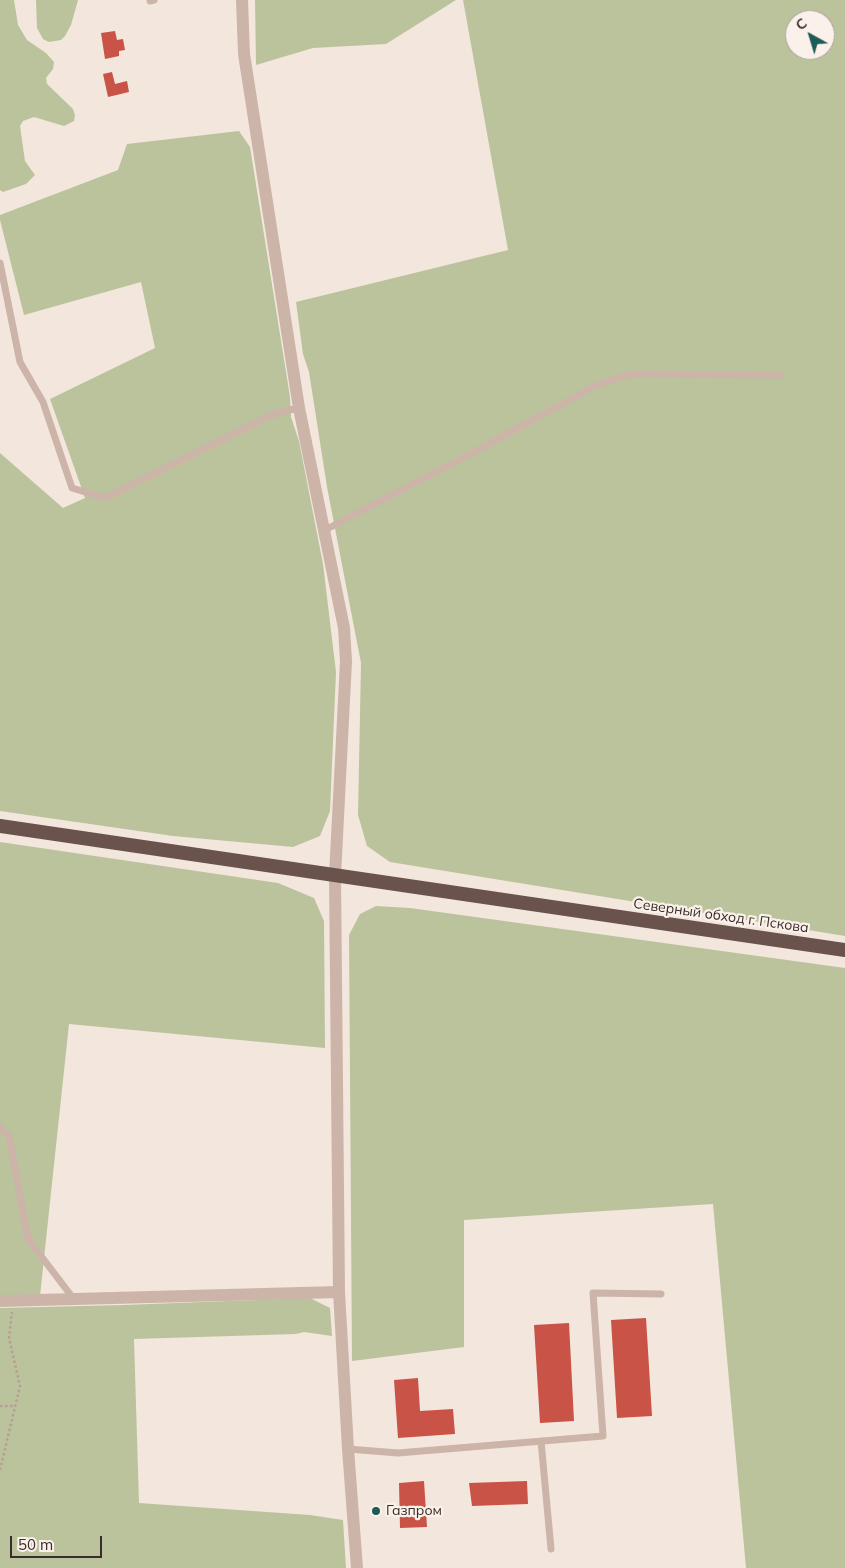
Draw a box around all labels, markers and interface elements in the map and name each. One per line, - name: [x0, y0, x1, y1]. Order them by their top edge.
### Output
- north arrow: [785, 10, 835, 60]
- text: С: [792, 14, 811, 34]
- street label: Северный обход г. Пскова: [632, 895, 810, 937]
- place label: Газпром: [386, 1503, 442, 1519]
- marker: Газпром: [370, 1505, 382, 1517]
- scale bar: [12, 1526, 105, 1558]
- text: 50 m: [18, 1535, 53, 1554]

